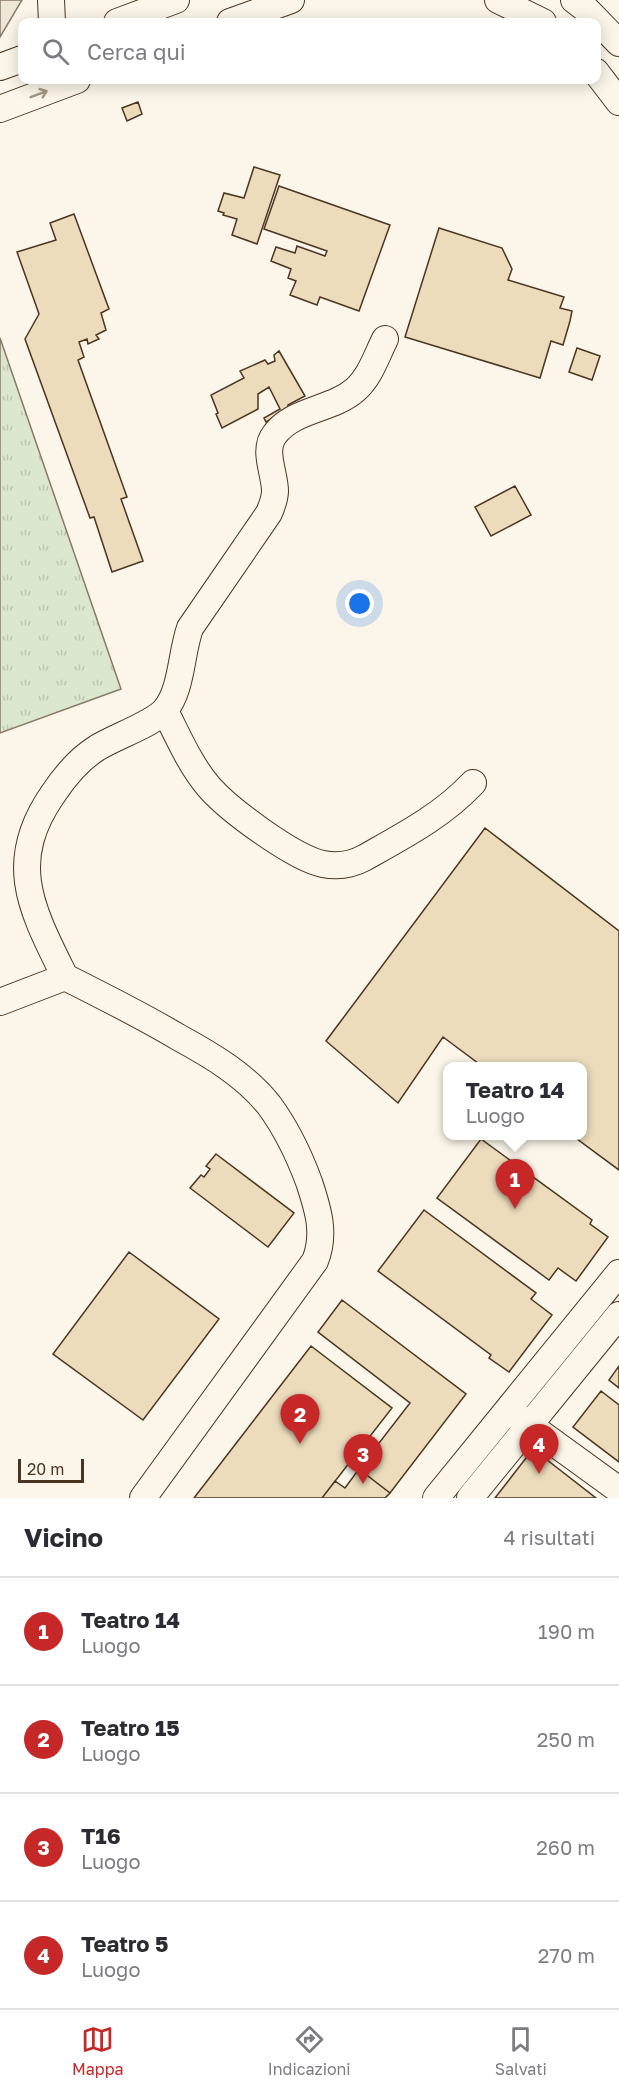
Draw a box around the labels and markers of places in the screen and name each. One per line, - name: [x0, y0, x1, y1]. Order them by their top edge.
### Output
- pin: 1: [496, 1160, 534, 1209]
- pin: 2: [280, 1394, 320, 1444]
- pin: 4: [520, 1424, 558, 1474]
- pin: 3: [344, 1434, 382, 1484]

